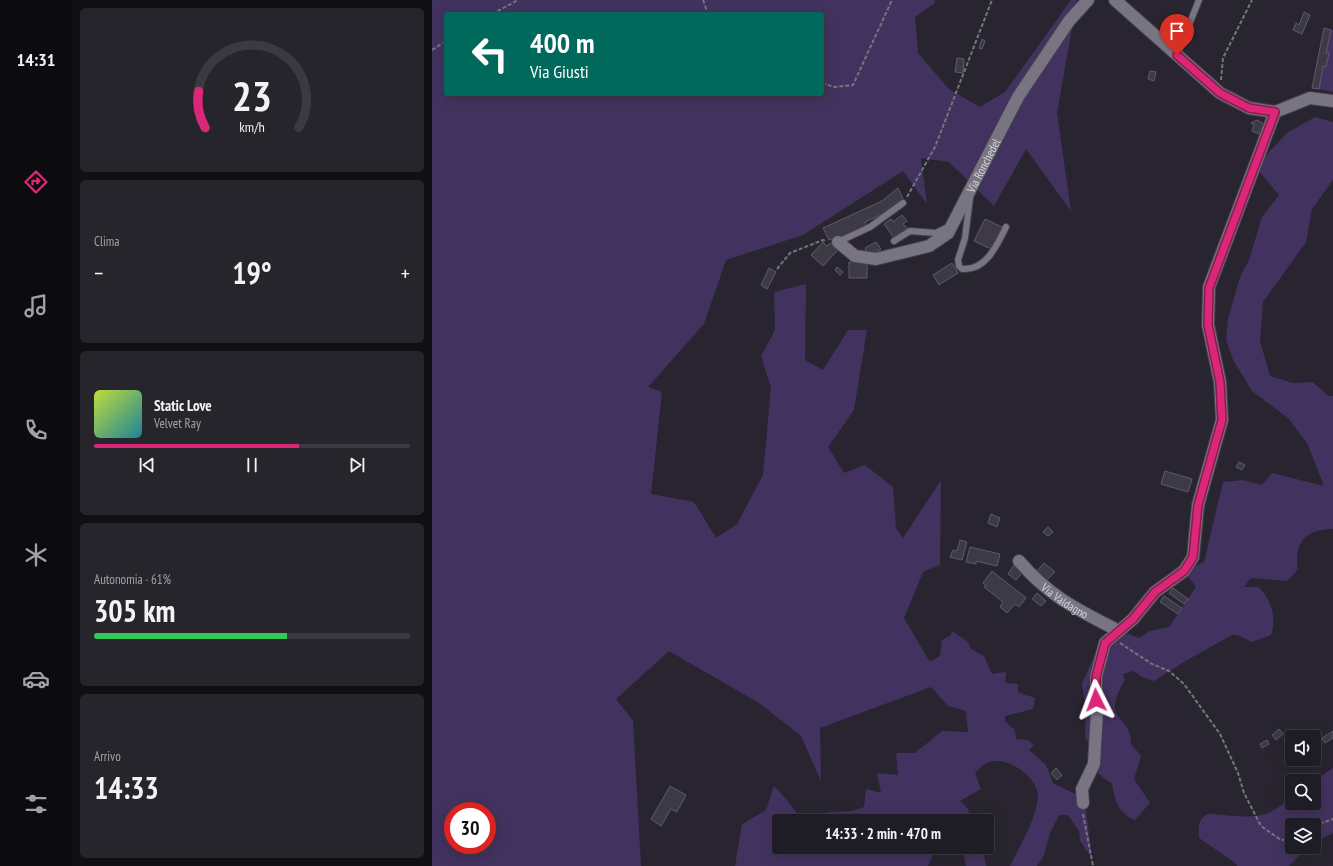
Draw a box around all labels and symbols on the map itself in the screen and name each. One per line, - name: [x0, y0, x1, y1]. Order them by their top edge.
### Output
- pin: [1160, 14, 1194, 55]
- street label: Via Ronchedel: [962, 136, 1003, 196]
- street label: Via Valdagno: [1038, 579, 1091, 621]
- position arrow: [1075, 679, 1117, 721]
- speed limit sign: 30: [444, 802, 496, 854]

